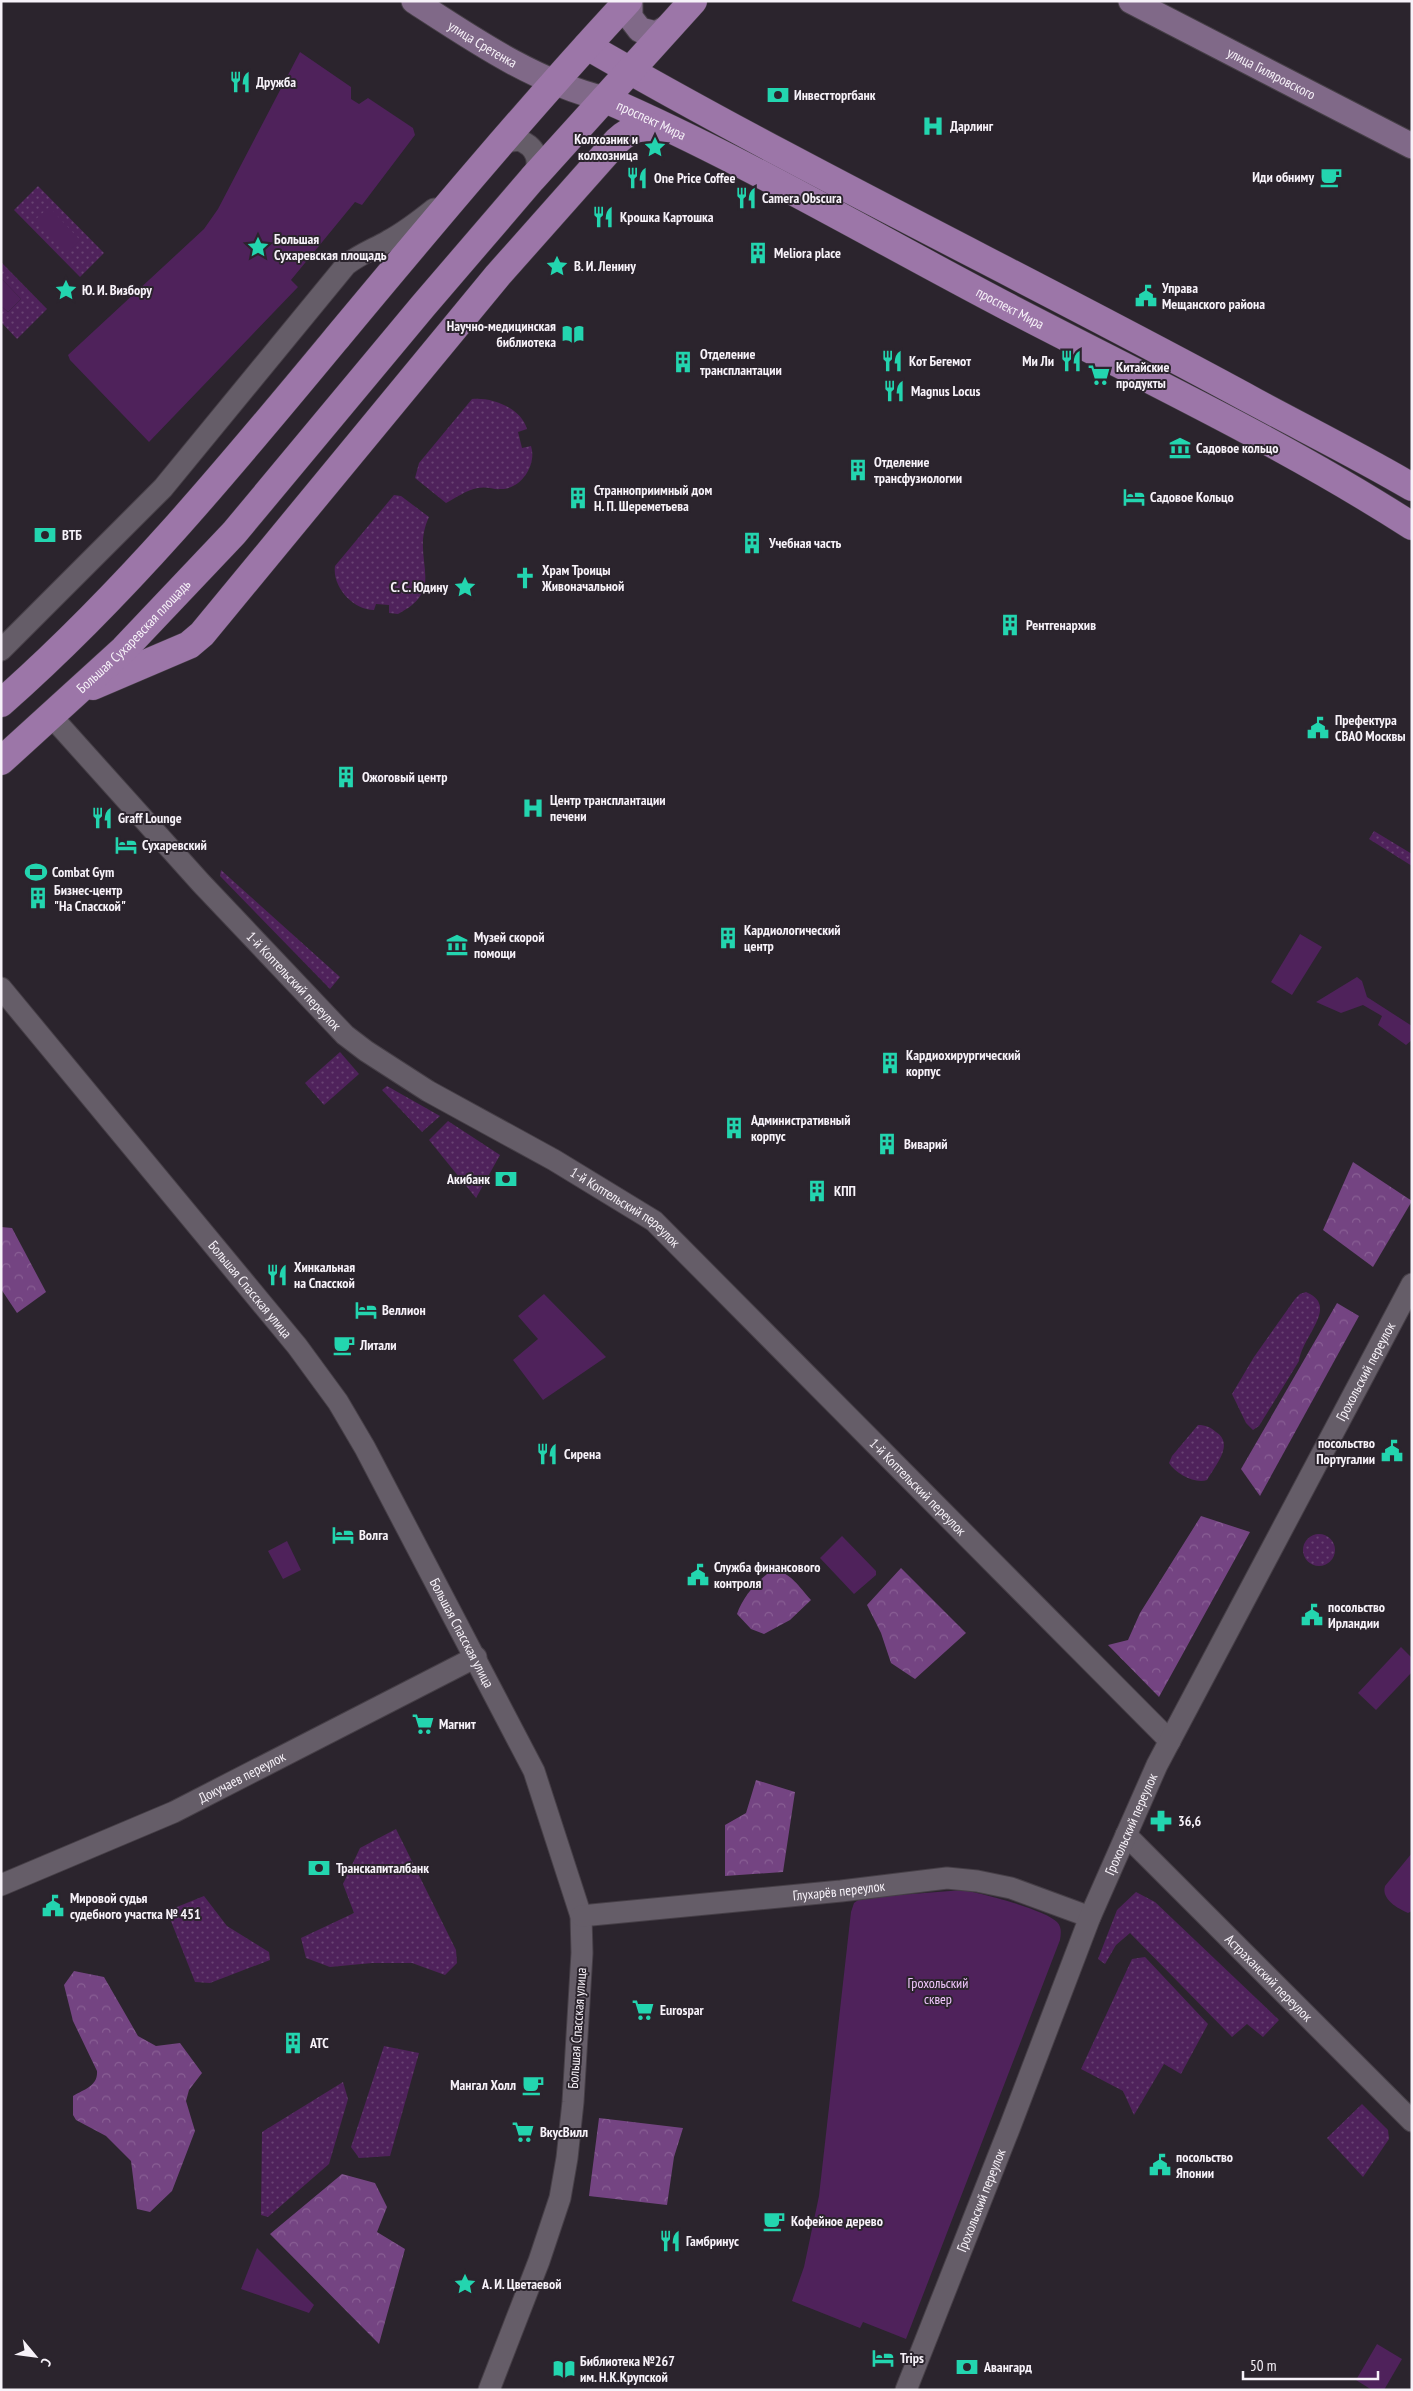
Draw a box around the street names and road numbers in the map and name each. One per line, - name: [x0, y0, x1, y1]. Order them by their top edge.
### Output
- street label: улица Сретенка: [445, 17, 520, 72]
- street label: улица Гиляровского: [1224, 43, 1319, 104]
- street label: проспект Мира: [614, 96, 689, 144]
- street label: проспект Мира: [973, 283, 1047, 333]
- street label: Большая Сухаревская площадь: [73, 576, 194, 697]
- street label: 1-й Коптельский переулок: [243, 928, 345, 1035]
- street label: 1-й Коптельский переулок: [567, 1163, 684, 1252]
- street label: Большая Спасская улица: [204, 1237, 296, 1342]
- street label: Грохольский переулок: [1332, 1318, 1400, 1424]
- street label: 1-й Коптельский переулок: [866, 1434, 970, 1540]
- street label: Большая Спасская улица: [426, 1575, 498, 1691]
- street label: Докучаев переулок: [195, 1747, 289, 1807]
- street label: Грохольский переулок: [1101, 1770, 1162, 1878]
- street label: Глухарёв переулок: [792, 1877, 886, 1905]
- street label: Астраханский переулок: [1221, 1930, 1317, 2026]
- street label: Большая Спасская улица: [564, 1967, 590, 2089]
- street label: Грохольский переулок: [952, 2145, 1010, 2255]

